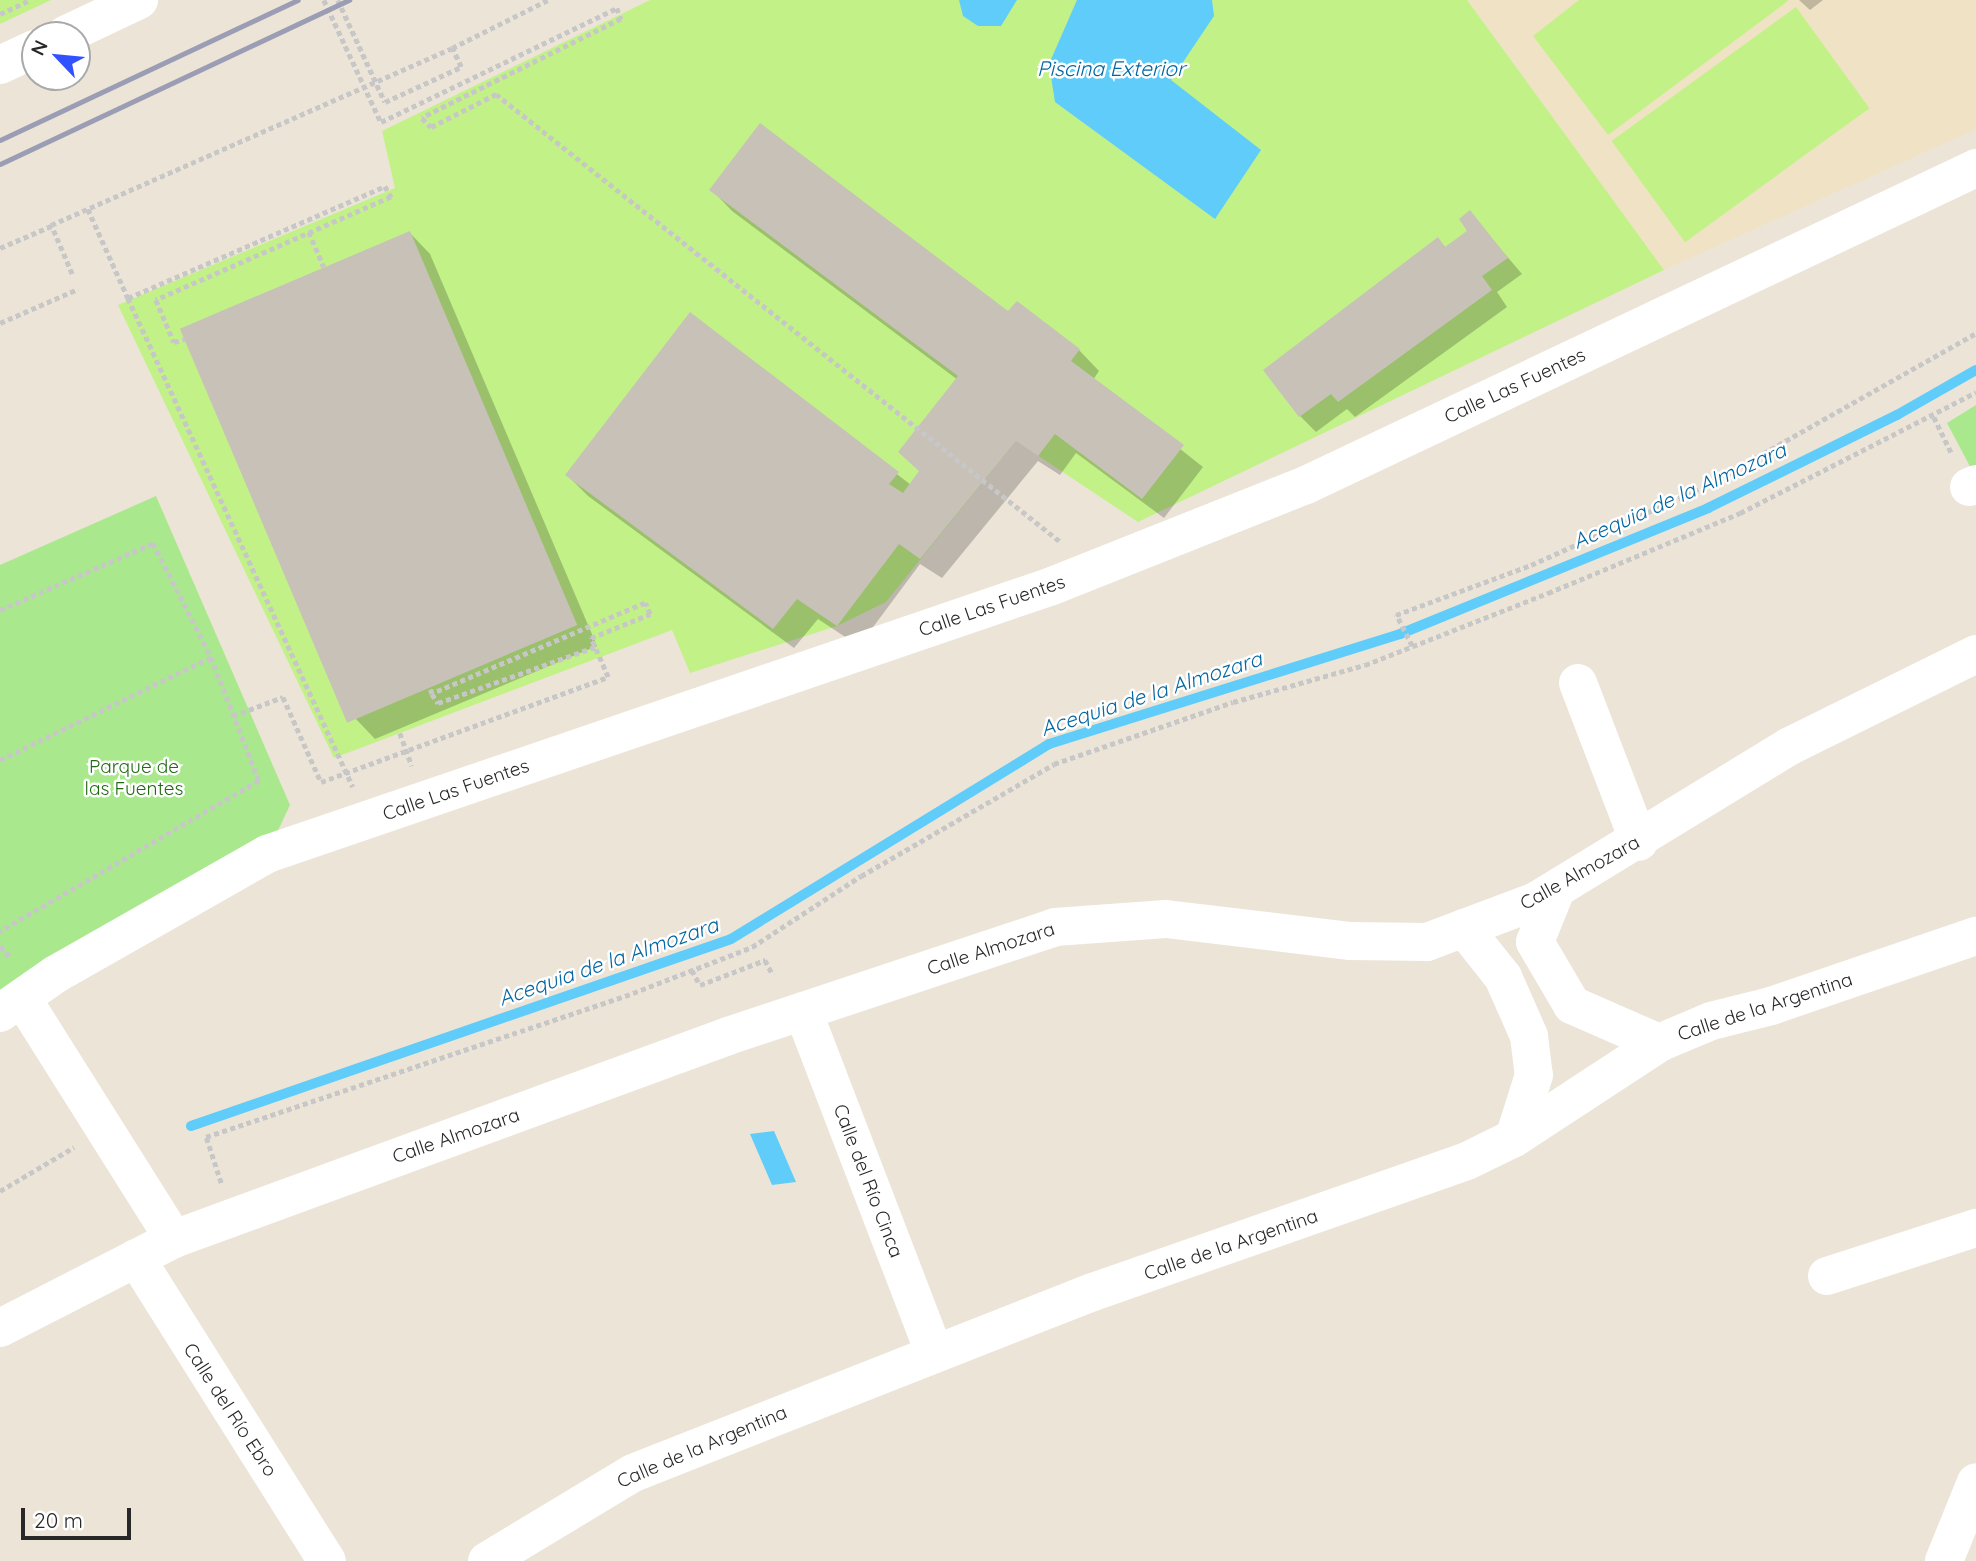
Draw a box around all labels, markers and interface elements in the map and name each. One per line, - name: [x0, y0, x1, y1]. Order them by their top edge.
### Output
- north arrow: [21, 21, 91, 91]
- text: N: [25, 36, 53, 59]
- water label: Piscina Exterior: [1037, 55, 1185, 81]
- street label: Calle Las Fuentes: [1441, 343, 1589, 429]
- water label: Acequia de la Almozara: [1568, 437, 1790, 553]
- street label: Calle Las Fuentes: [916, 570, 1068, 642]
- water label: Acequia de la Almozara: [1037, 645, 1265, 741]
- street label: Calle Las Fuentes: [380, 754, 532, 826]
- park label: Parque de las Fuentes: [85, 756, 183, 800]
- street label: Calle Almozara: [1516, 831, 1644, 915]
- water label: Acequia de la Almozara: [495, 911, 721, 1011]
- street label: Calle Almozara: [924, 918, 1058, 980]
- street label: Calle de la Argentina: [1675, 968, 1855, 1046]
- street label: Calle del Río Cinca: [828, 1101, 908, 1261]
- street label: Calle Almozara: [389, 1104, 523, 1168]
- street label: Calle de la Argentina: [1141, 1205, 1321, 1285]
- street label: Calle del Río Ebro: [178, 1339, 282, 1481]
- street label: Calle de la Argentina: [614, 1401, 790, 1493]
- scale bar: [24, 1494, 135, 1538]
- text: 20 m: [34, 1507, 83, 1533]

